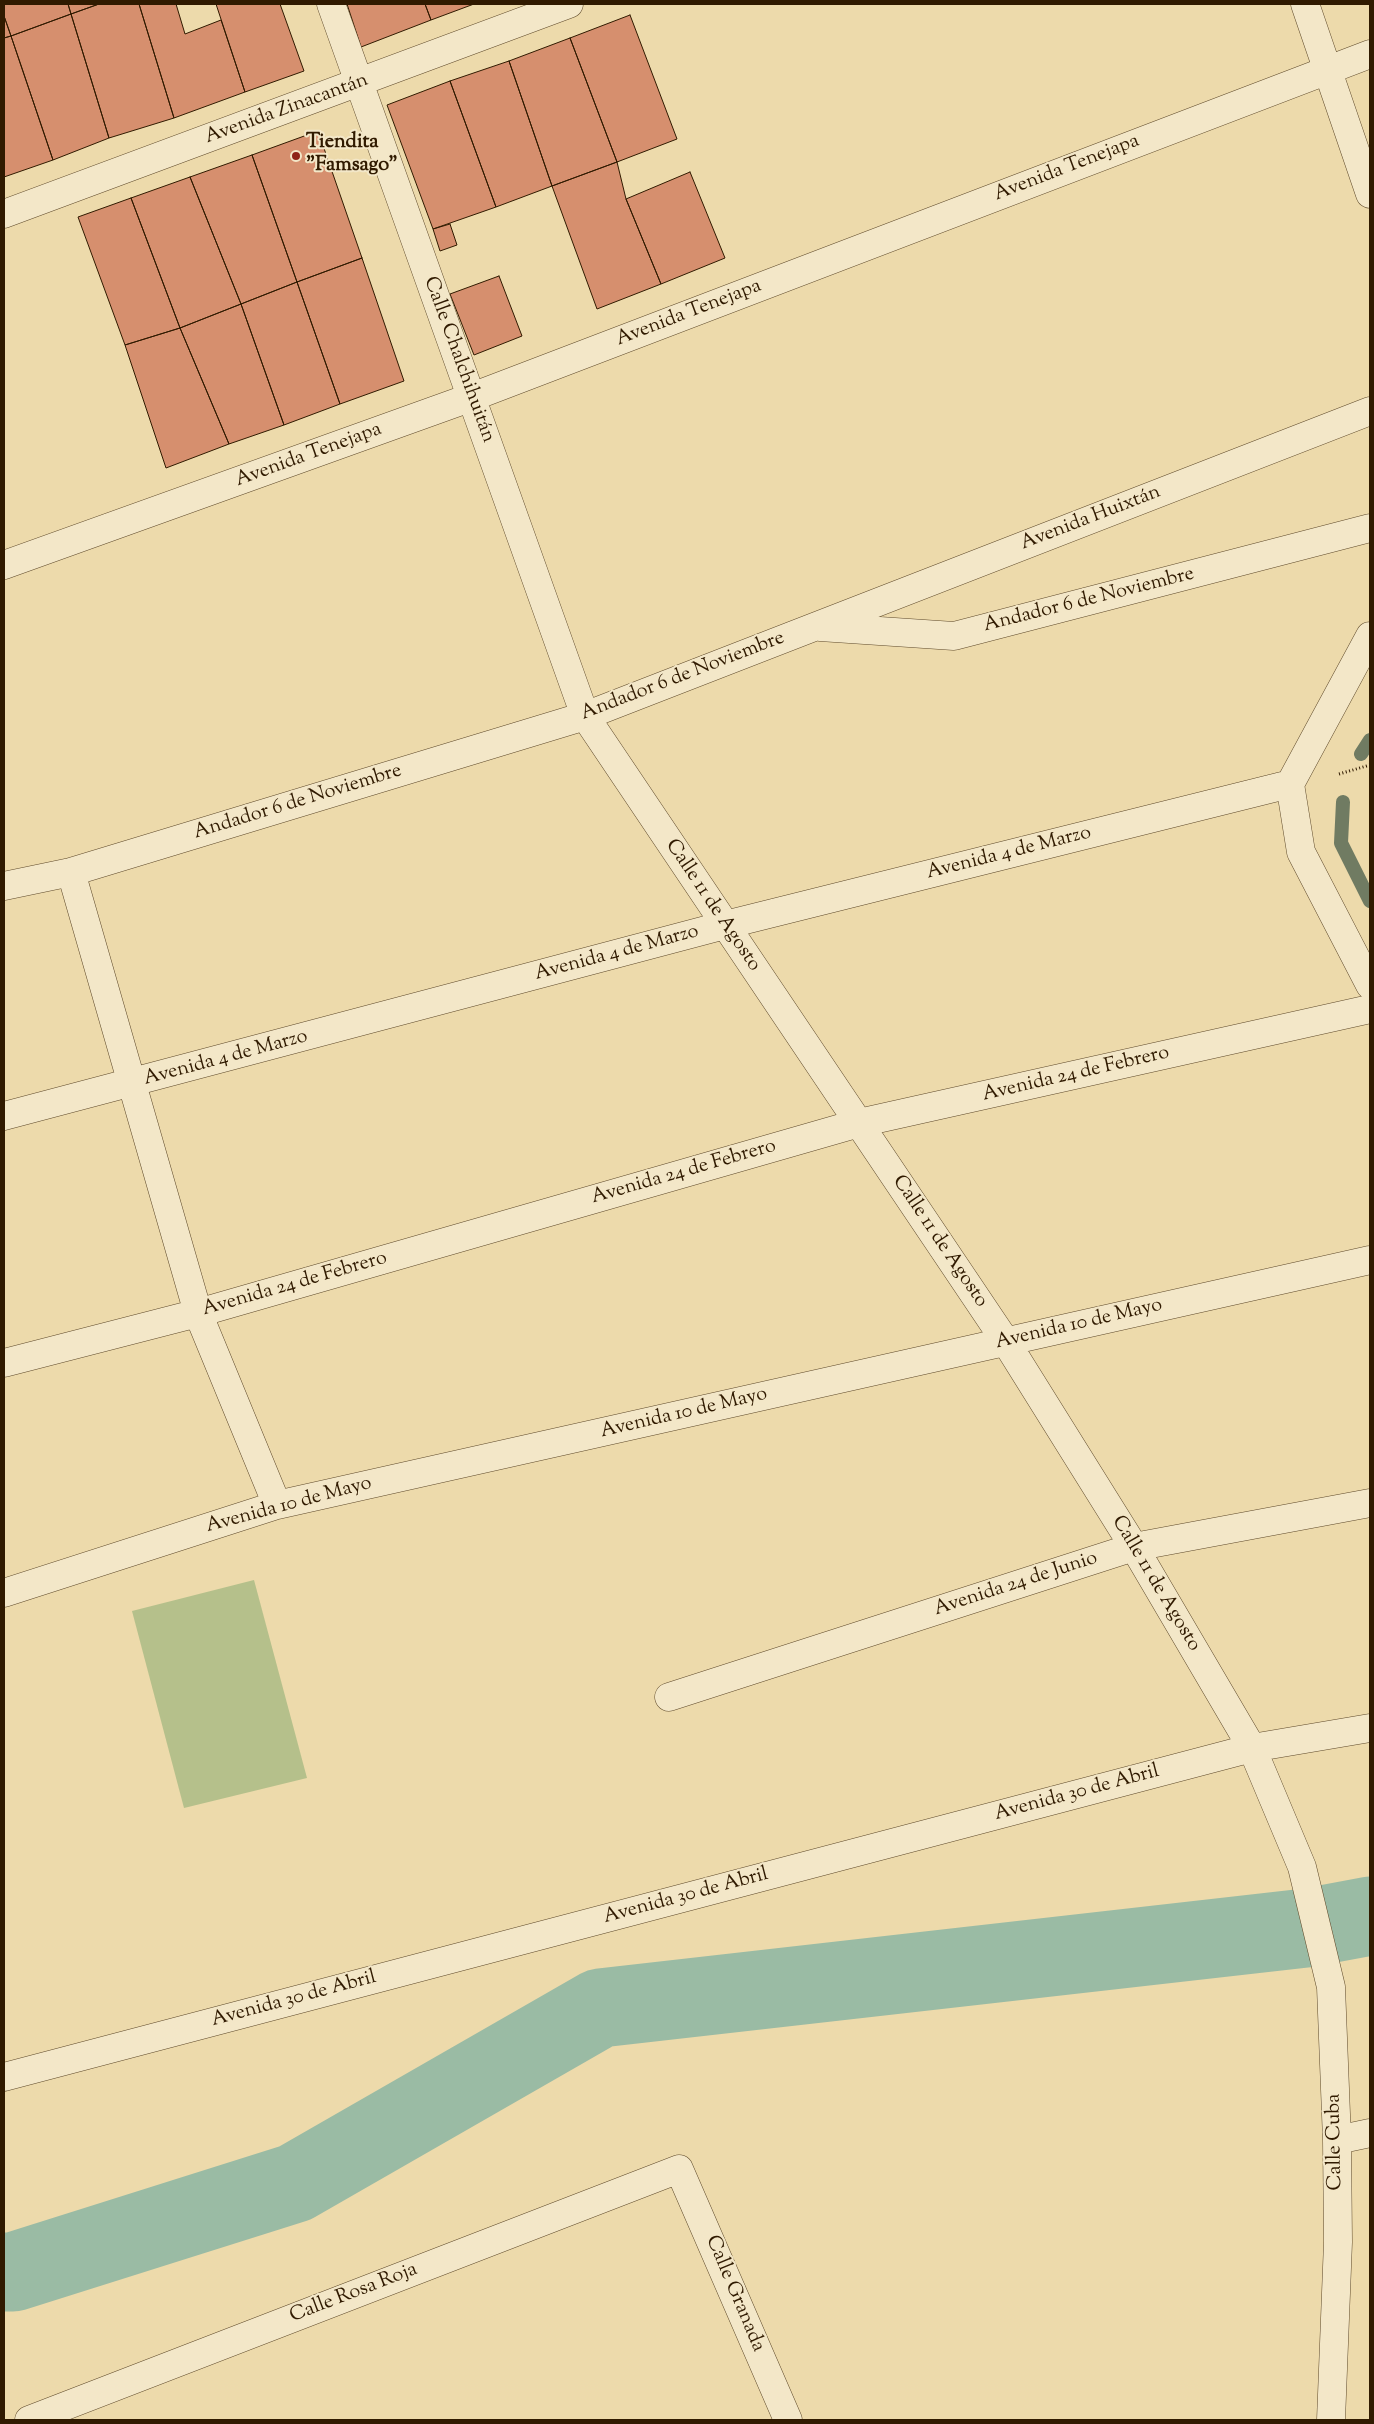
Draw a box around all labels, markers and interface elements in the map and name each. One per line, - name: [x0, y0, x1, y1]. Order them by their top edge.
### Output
- street label: Avenida Zinacantán: [202, 69, 372, 151]
- street label: Avenida Tenejapa: [991, 130, 1143, 208]
- place label: Tiendita "Famsago": [306, 132, 398, 179]
- marker: Tiendita "Famsago": [290, 150, 302, 162]
- street label: Calle Chalchihuitán: [417, 274, 499, 446]
- street label: Avenida Tenejapa: [613, 275, 765, 353]
- street label: Avenida Tenejapa: [233, 418, 385, 494]
- street label: Avenida Huixtán: [1018, 481, 1164, 557]
- street label: Andador 6 de Noviembre: [981, 563, 1197, 639]
- street label: Andador 6 de Noviembre: [578, 627, 788, 727]
- street label: Andador 6 de Noviembre: [191, 760, 405, 846]
- street label: Avenida 4 de Marzo: [924, 822, 1094, 886]
- street label: Calle 11 de Agosto: [659, 835, 765, 977]
- street label: Avenida 4 de Marzo: [532, 921, 702, 987]
- street label: Avenida 4 de Marzo: [141, 1026, 311, 1092]
- street label: Avenida 24 de Febrero: [980, 1042, 1172, 1108]
- street label: Avenida 24 de Febrero: [589, 1135, 779, 1211]
- street label: Calle 11 de Agosto: [886, 1171, 992, 1313]
- street label: Avenida 24 de Febrero: [200, 1247, 390, 1323]
- street label: Avenida 10 de Mayo: [993, 1294, 1165, 1356]
- street label: Avenida 10 de Mayo: [598, 1383, 770, 1445]
- street label: Avenida 10 de Mayo: [204, 1472, 374, 1540]
- street label: Calle 11 de Agosto: [1105, 1512, 1205, 1656]
- street label: Avenida 24 de Junio: [931, 1547, 1101, 1623]
- street label: Avenida 30 de Abril: [992, 1760, 1162, 1828]
- street label: Avenida 30 de Abril: [601, 1863, 771, 1931]
- street label: Avenida 30 de Abril: [209, 1966, 379, 2034]
- street label: Calle Cuba: [1323, 2093, 1349, 2191]
- street label: Calle Granada: [699, 2232, 769, 2356]
- street label: Calle Rosa Roja: [287, 2259, 421, 2329]

